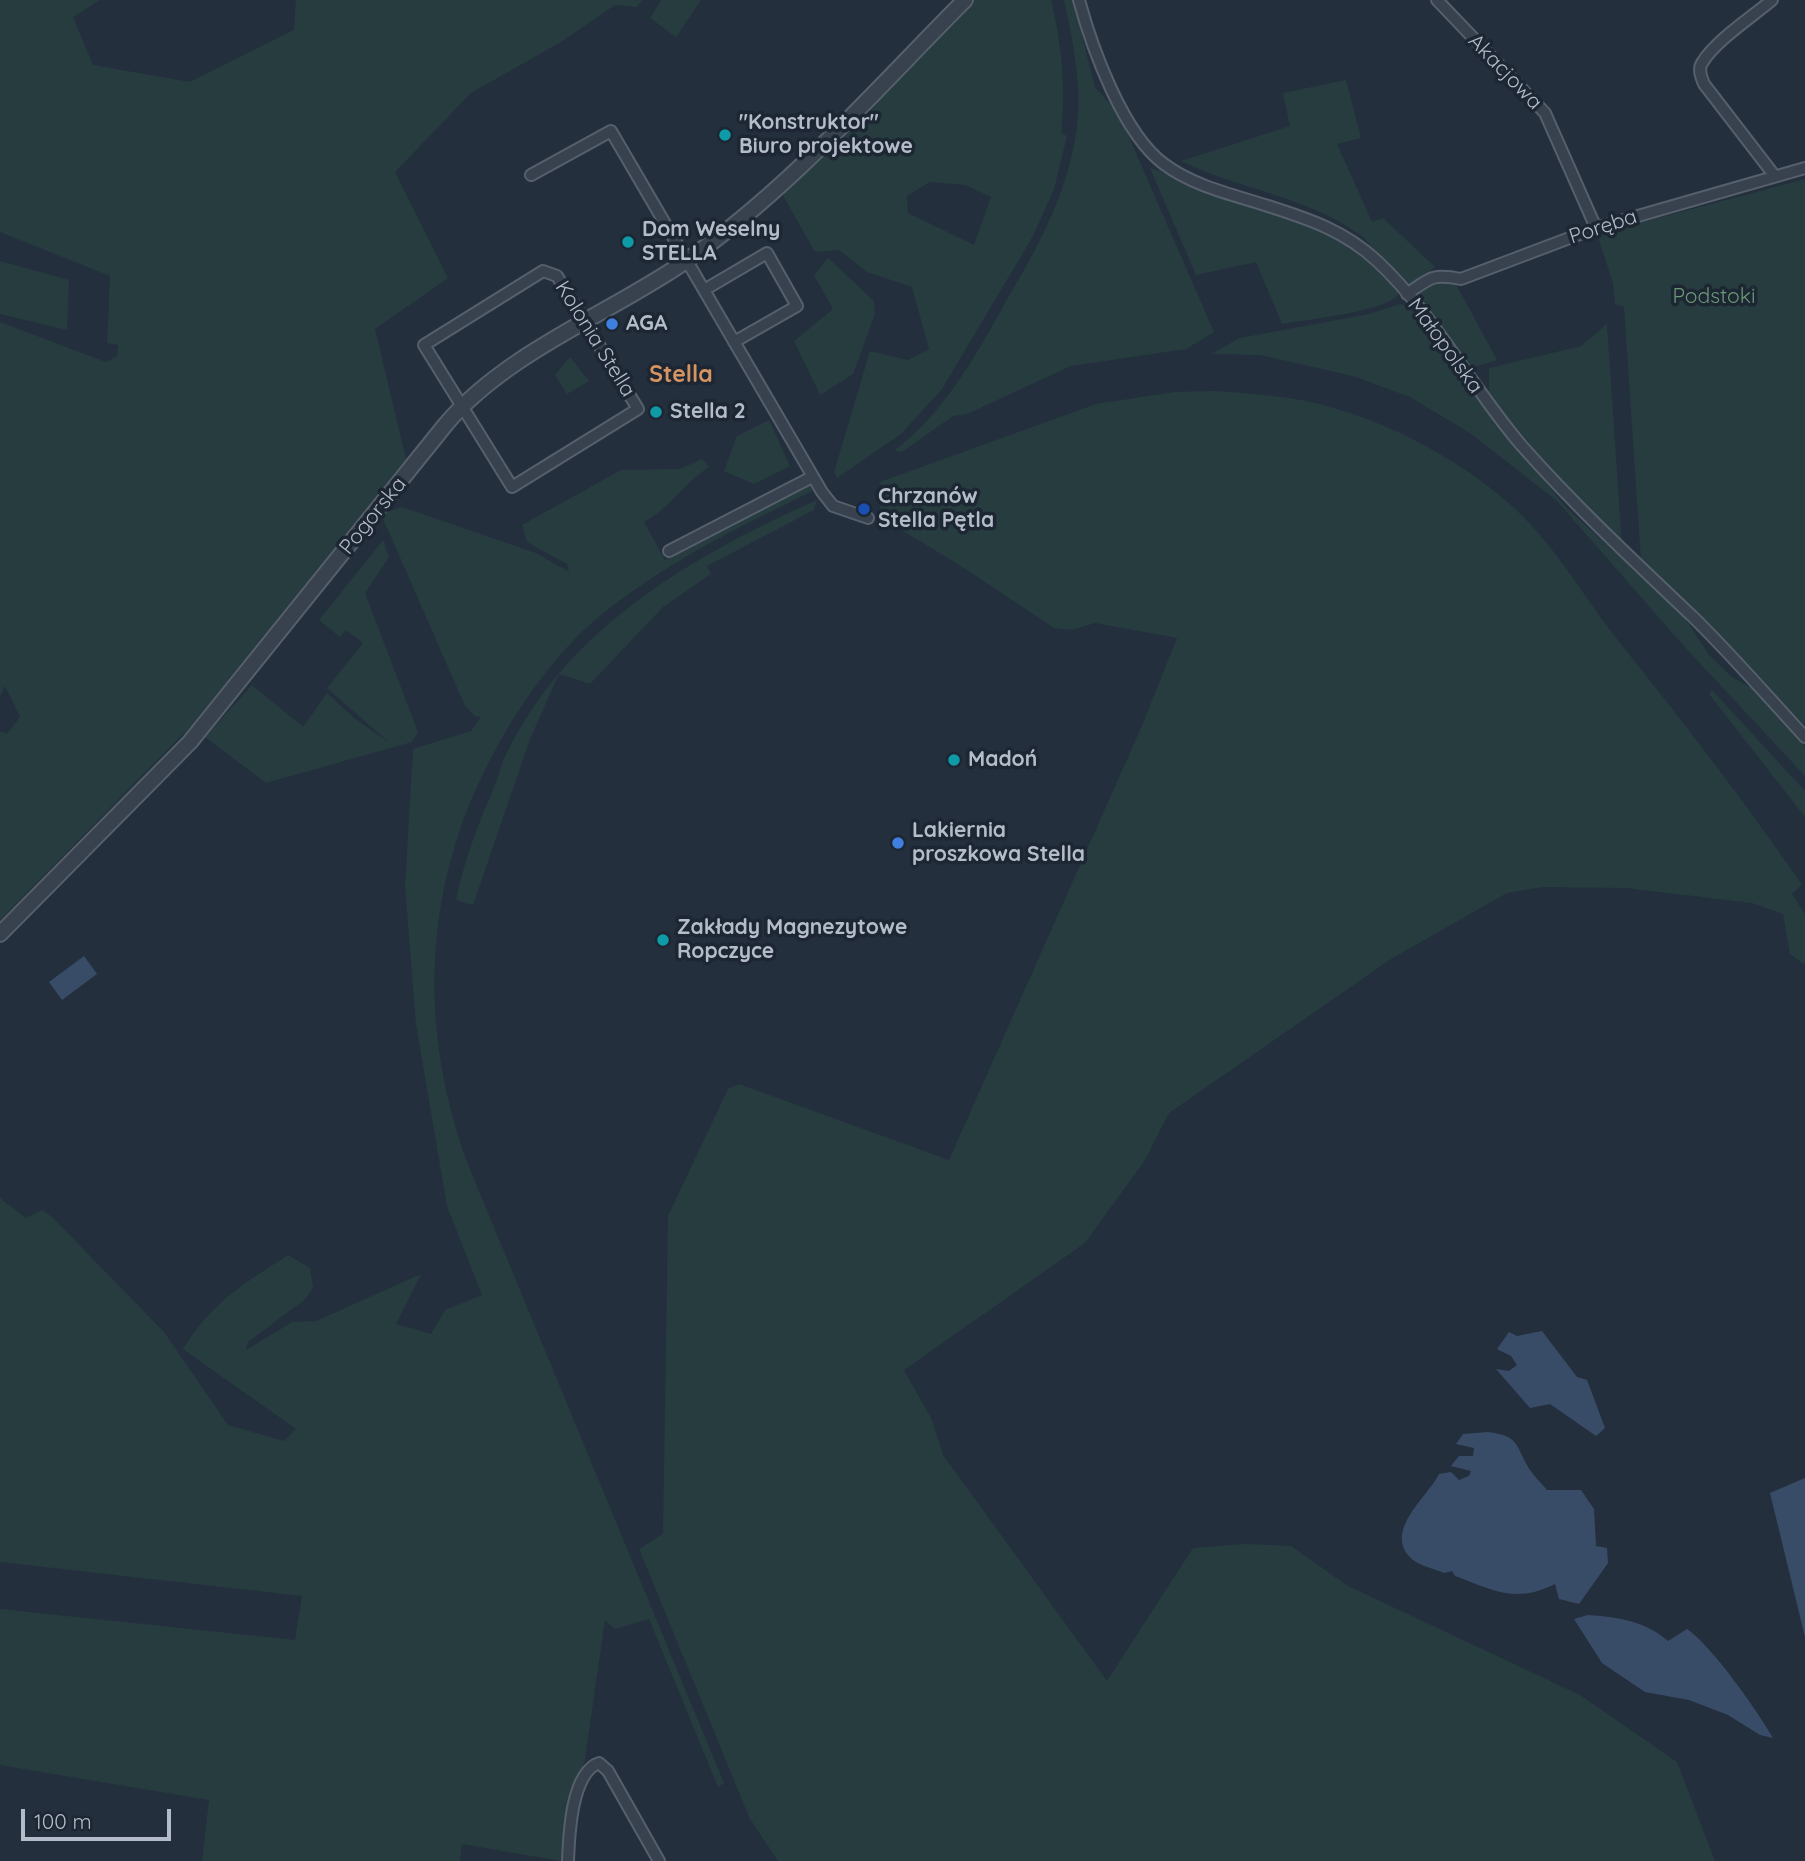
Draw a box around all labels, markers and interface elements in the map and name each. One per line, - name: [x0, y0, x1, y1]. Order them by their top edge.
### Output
- street label: Akacjowa: [1463, 29, 1547, 115]
- place label: "Konstruktor" Biuro projektowe: [739, 110, 913, 160]
- marker: "Konstruktor" Biuro projektowe: [717, 127, 733, 143]
- street label: Poręba: [1566, 204, 1640, 250]
- place label: Dom Weselny STELLA: [642, 217, 780, 267]
- marker: Dom Weselny STELLA: [620, 234, 636, 250]
- street label: Kolonia Stella: [549, 276, 641, 402]
- park label: Podstoki: [1673, 284, 1755, 310]
- street label: Małopolska: [1402, 293, 1488, 399]
- place label: AGA: [626, 311, 667, 337]
- marker: AGA: [604, 316, 620, 332]
- district label: Stella: [649, 361, 713, 389]
- place label: Stella 2: [670, 399, 746, 425]
- marker: Stella 2: [648, 404, 664, 420]
- street label: Pogorska: [334, 472, 412, 560]
- place label: Chrzanów Stella Pętla: [878, 484, 994, 534]
- marker: Chrzanów Stella Pętla: [856, 501, 872, 517]
- place label: Madoń: [968, 747, 1037, 773]
- marker: Madoń: [946, 752, 962, 768]
- place label: Lakiernia proszkowa Stella: [912, 818, 1085, 868]
- marker: Lakiernia proszkowa Stella: [890, 835, 906, 851]
- place label: Zakłady Magnezytowe Ropczyce: [677, 915, 907, 965]
- marker: Zakłady Magnezytowe Ropczyce: [655, 932, 671, 948]
- scale bar: [24, 1794, 175, 1838]
- text: 100 m: [34, 1808, 92, 1834]

